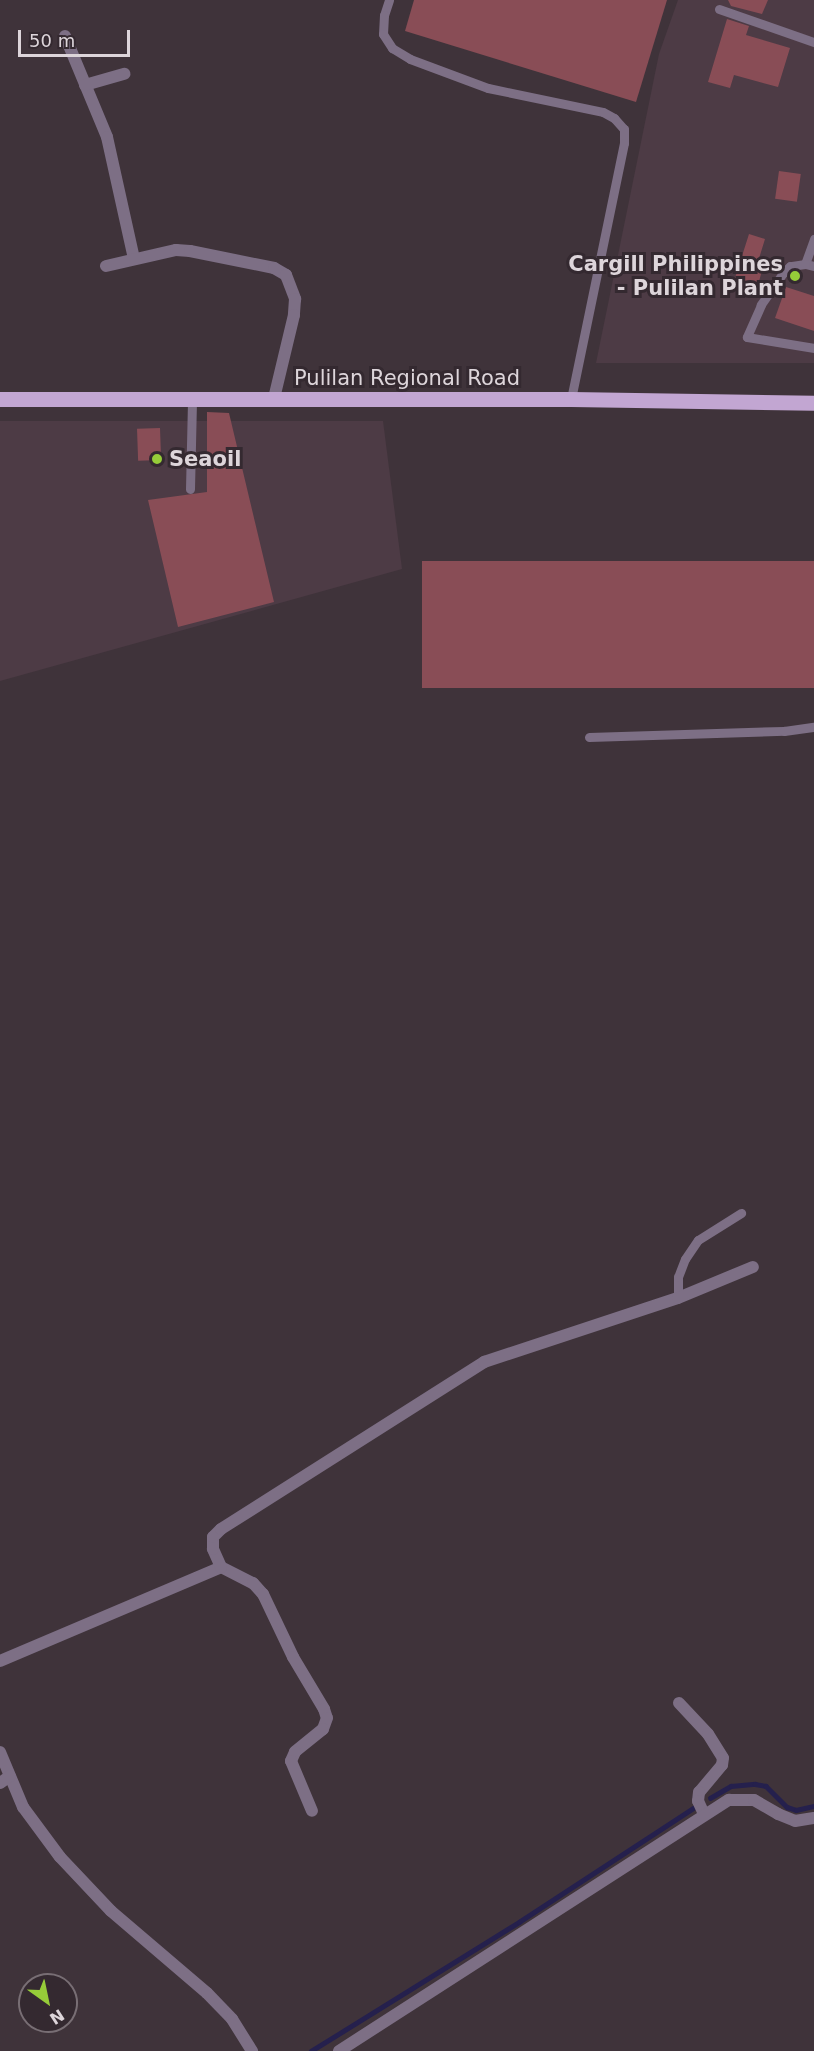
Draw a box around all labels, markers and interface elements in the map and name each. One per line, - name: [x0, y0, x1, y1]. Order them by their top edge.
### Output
- scale bar: [21, 18, 134, 56]
- text: 50 m: [29, 30, 75, 51]
- place label: Cargill Philippines - Pulilan Plant: [568, 251, 783, 301]
- marker: Cargill Philippines - Pulilan Plant: [788, 269, 802, 283]
- street label: Pulilan Regional Road: [294, 365, 520, 391]
- place label: Seaoil: [169, 446, 241, 472]
- marker: Seaoil: [150, 452, 164, 466]
- north arrow: [18, 1973, 78, 2033]
- text: N: [46, 2005, 68, 2028]

